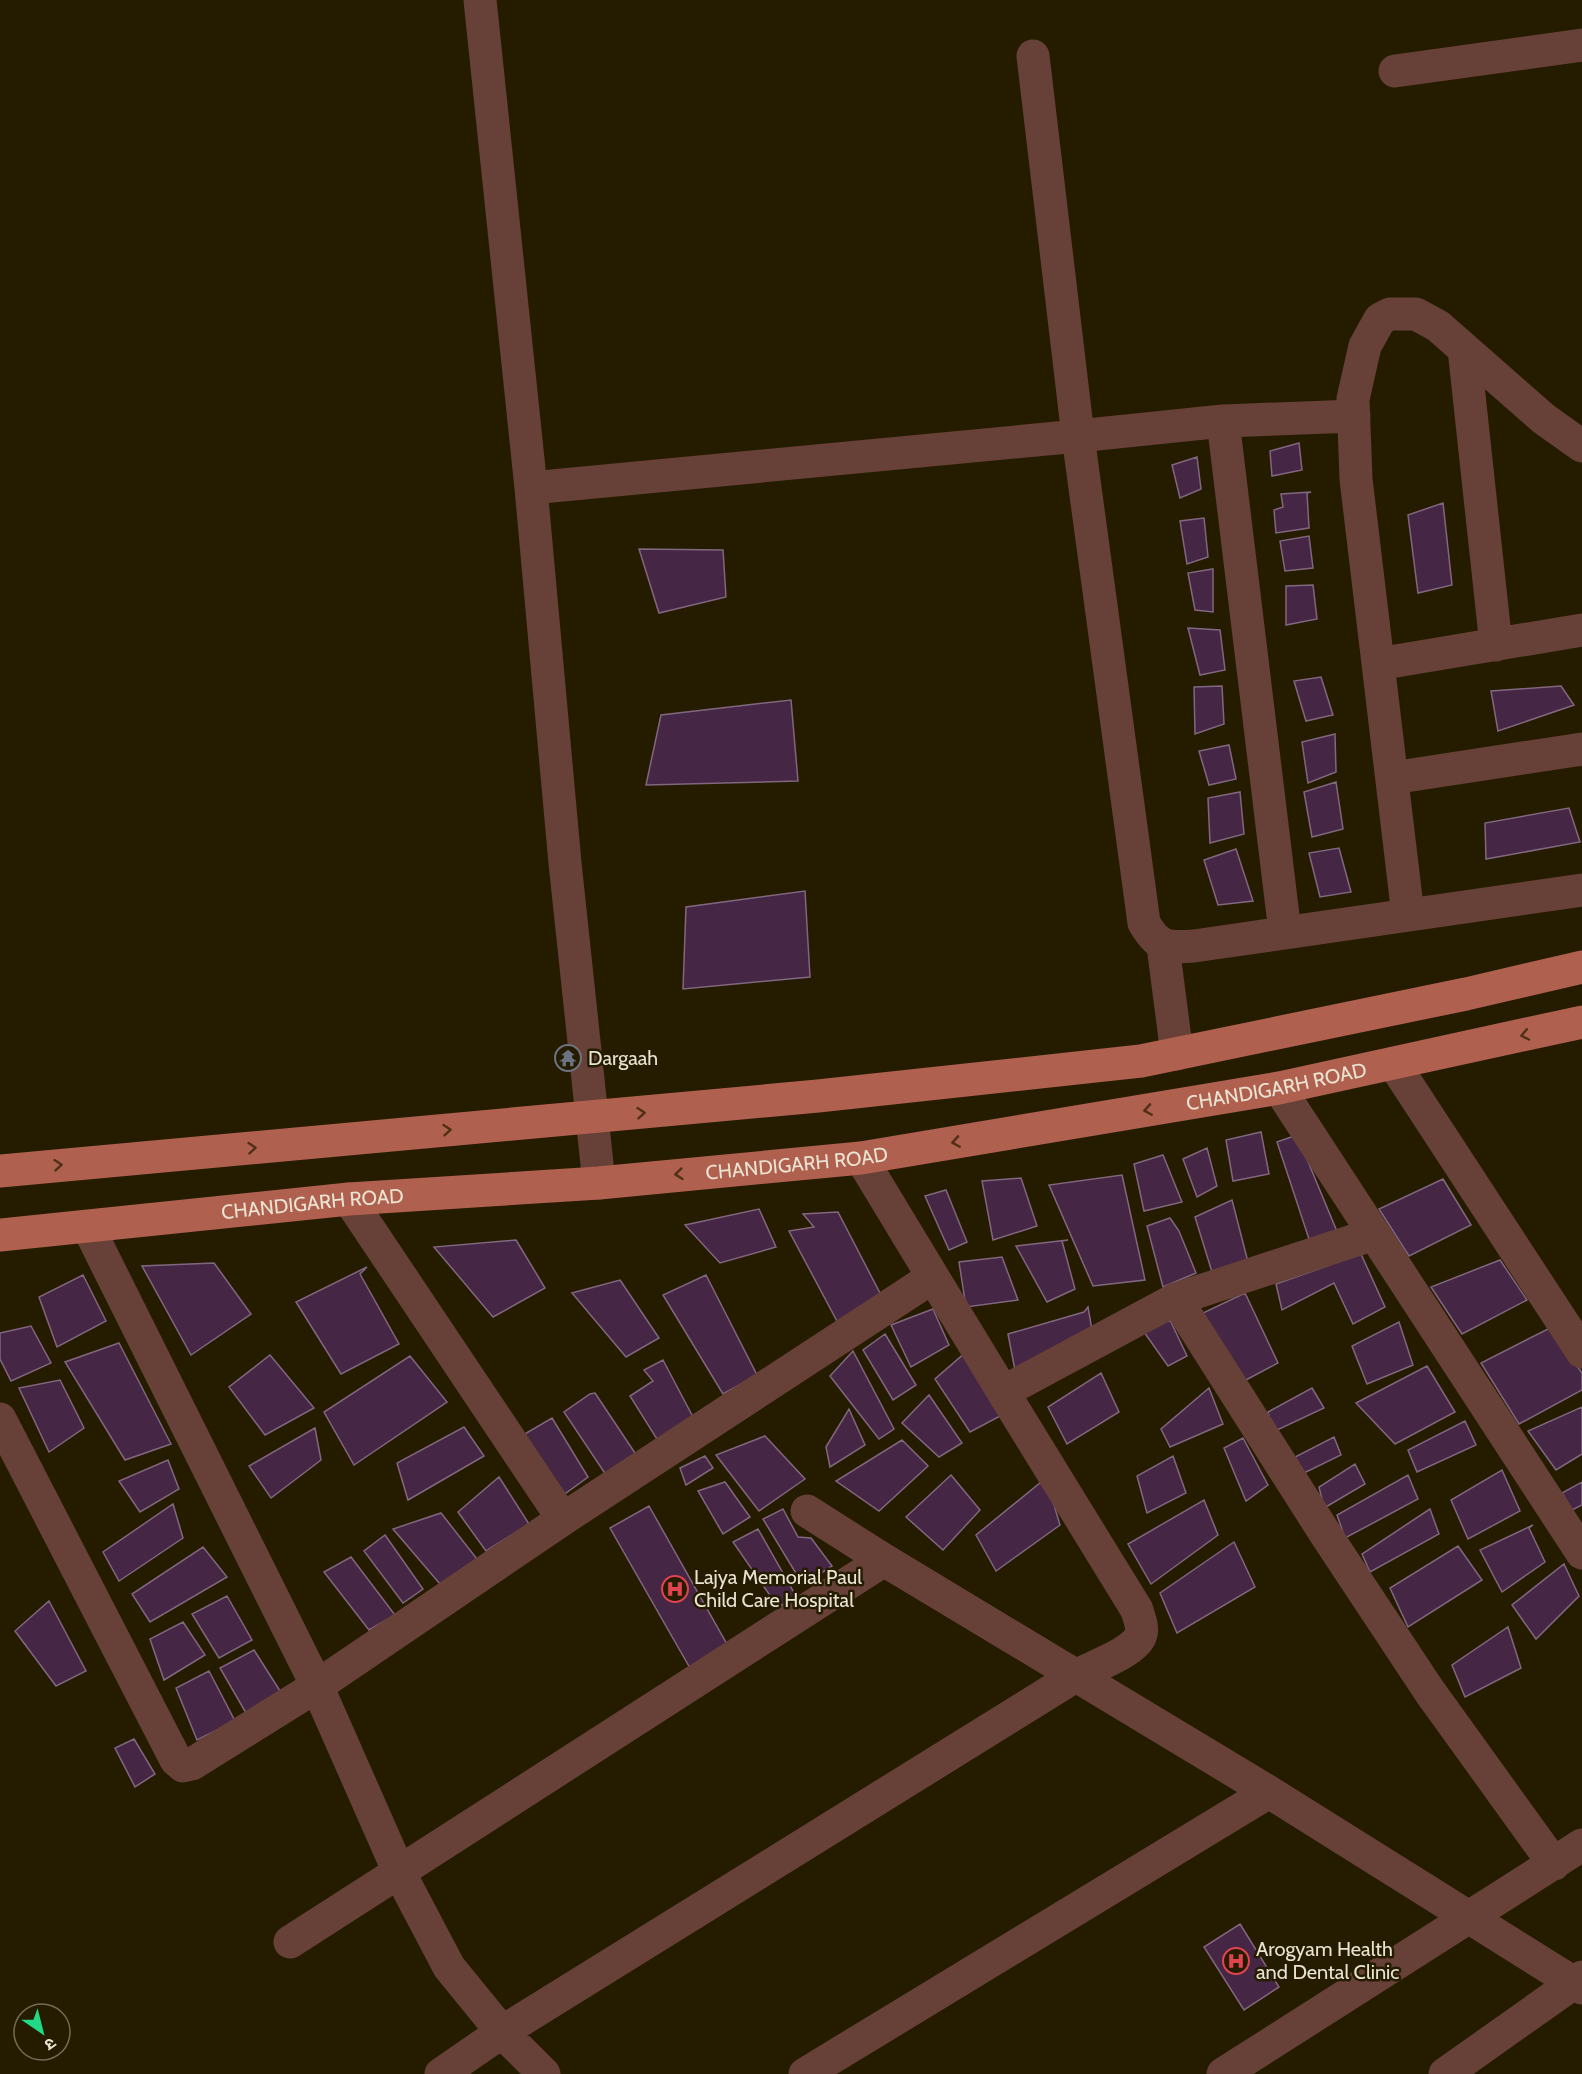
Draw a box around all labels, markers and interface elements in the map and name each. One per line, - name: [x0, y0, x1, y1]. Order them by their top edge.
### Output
- one-way arrow: [1520, 1028, 1530, 1041]
- temple icon: Dargaah: [553, 1043, 583, 1073]
- place label: Dargaah: [588, 1046, 658, 1070]
- street label: CHANDIGARH ROAD: [1184, 1057, 1369, 1115]
- one-way arrow: [1144, 1103, 1154, 1116]
- one-way arrow: [636, 1107, 645, 1120]
- one-way arrow: [442, 1124, 451, 1137]
- one-way arrow: [951, 1135, 961, 1148]
- one-way arrow: [248, 1142, 257, 1155]
- street label: CHANDIGARH ROAD: [704, 1142, 890, 1185]
- one-way arrow: [54, 1159, 63, 1172]
- one-way arrow: [675, 1167, 684, 1180]
- street label: CHANDIGARH ROAD: [220, 1184, 404, 1224]
- place label: Lajya Memorial Paul Child Care Hospital: [694, 1565, 862, 1612]
- hospital icon: Lajya Memorial Paul Child Care Hospital: [660, 1574, 690, 1604]
- place label: Arogyam Health and Dental Clinic: [1256, 1937, 1399, 1984]
- hospital icon: Arogyam Health and Dental Clinic: [1221, 1946, 1251, 1976]
- north arrow: [12, 2002, 72, 2062]
- text: उ: [41, 2033, 60, 2055]

